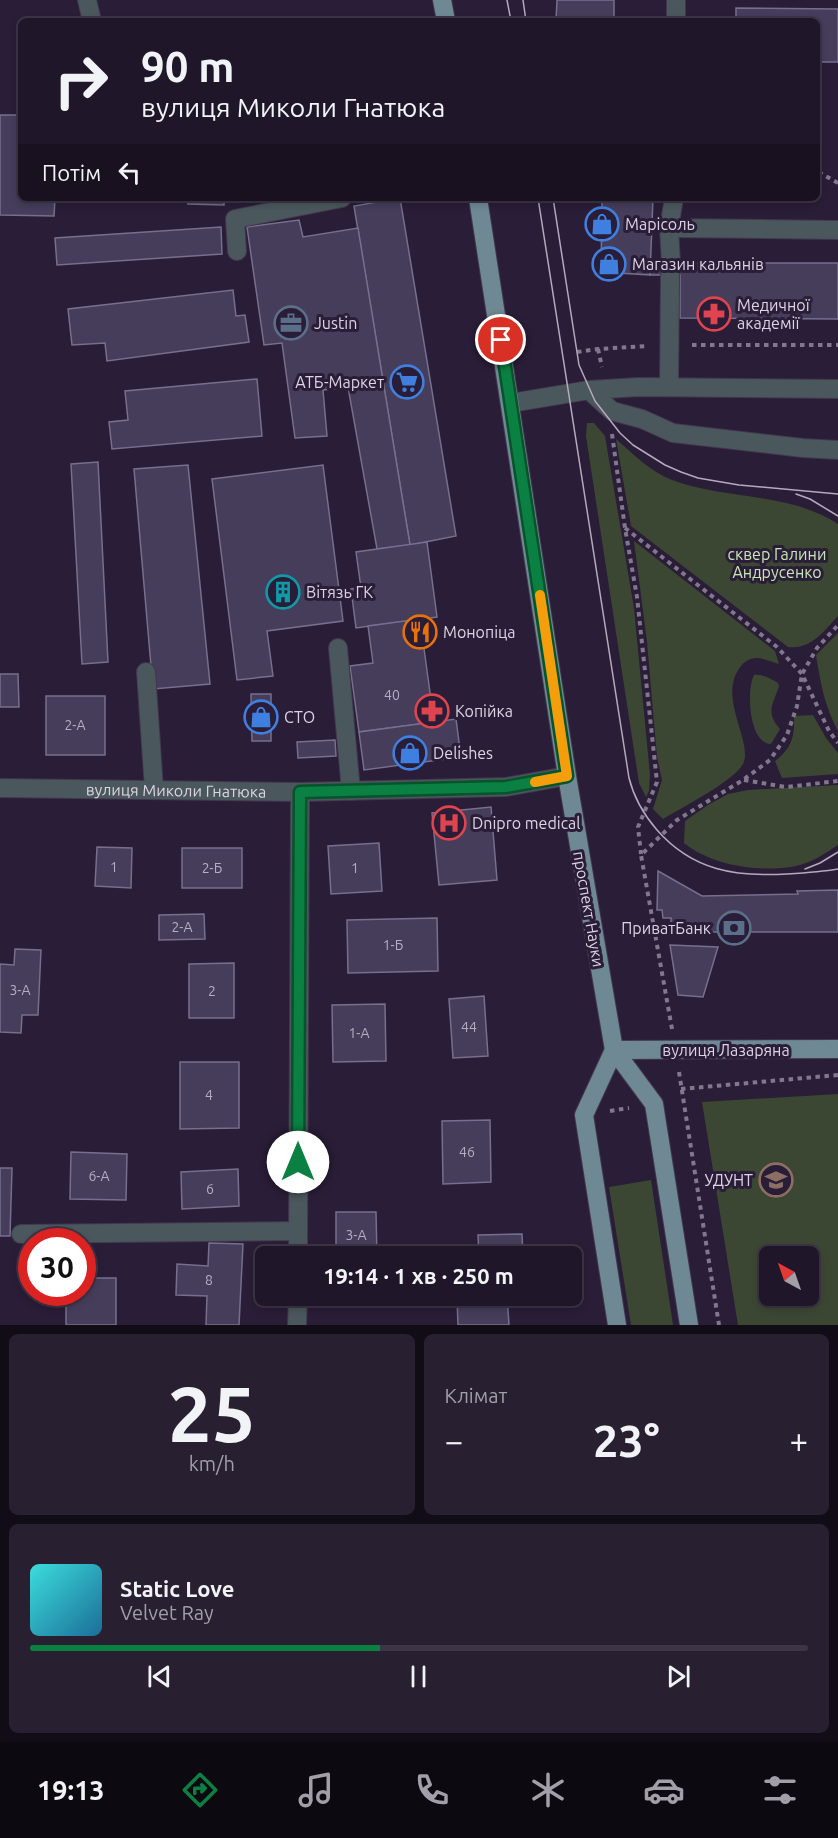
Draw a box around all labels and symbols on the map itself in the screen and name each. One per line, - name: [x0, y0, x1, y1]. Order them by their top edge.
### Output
- shop icon: Марісоль: [584, 206, 620, 242]
- place label: Марісоль: [625, 215, 695, 233]
- shop icon: Магазин кальянів: [591, 246, 627, 282]
- place label: Магазин кальянів: [632, 255, 764, 273]
- pharmacy icon: Медичної академії: [696, 296, 732, 332]
- place label: Медичної академії: [737, 296, 811, 332]
- office icon: Justin: [273, 305, 309, 341]
- place label: Justin: [314, 314, 357, 332]
- pin: [475, 314, 526, 365]
- supermarket icon: АТБ-Маркет: [389, 364, 425, 400]
- place label: АТБ-Маркет: [295, 373, 384, 391]
- park label: сквер Галини Андрусенко: [728, 545, 826, 581]
- building icon: Вітязь ГК: [265, 574, 301, 610]
- place label: Вітязь ГК: [306, 583, 373, 601]
- restaurant icon: Монопіца: [402, 614, 438, 650]
- place label: Монопіца: [443, 623, 516, 641]
- house number: 40: [384, 687, 400, 703]
- pharmacy icon: Копійка: [414, 693, 450, 729]
- shop icon: СТО: [243, 699, 279, 735]
- place label: Копійка: [455, 702, 513, 720]
- place label: СТО: [284, 708, 315, 726]
- house number: 2-А: [64, 717, 86, 733]
- shop icon: Delishes: [392, 735, 428, 771]
- place label: Delishes: [433, 744, 493, 762]
- street label: вулиця Миколи Гнатюка: [86, 780, 266, 801]
- hospital icon: Dnipro medical: [431, 805, 467, 841]
- place label: Dnipro medical: [472, 814, 580, 832]
- street label: проспект Науки: [570, 850, 608, 968]
- house number: 1: [110, 859, 118, 875]
- house number: 2-Б: [202, 860, 222, 876]
- house number: 1: [351, 860, 359, 876]
- bank icon: ПриватБанк: [716, 910, 752, 946]
- house number: 2-А: [171, 919, 193, 935]
- place label: ПриватБанк: [621, 919, 711, 937]
- house number: 1-Б: [383, 937, 403, 953]
- house number: 3-А: [9, 982, 31, 998]
- house number: 2: [208, 983, 216, 999]
- house number: 44: [461, 1019, 477, 1035]
- house number: 1-А: [348, 1025, 370, 1041]
- street label: вулиця Лазаряна: [662, 1041, 790, 1059]
- house number: 4: [205, 1087, 213, 1103]
- position arrow: [266, 1130, 330, 1194]
- house number: 46: [459, 1144, 475, 1160]
- school or university icon: УДУНТ: [758, 1162, 794, 1198]
- house number: 6-А: [88, 1168, 110, 1184]
- place label: УДУНТ: [705, 1171, 753, 1189]
- house number: 6: [206, 1181, 214, 1197]
- house number: 3-А: [345, 1227, 367, 1243]
- speed limit sign: 30: [18, 1228, 96, 1306]
- north arrow: [759, 1246, 819, 1306]
- house number: 8: [205, 1272, 213, 1288]

